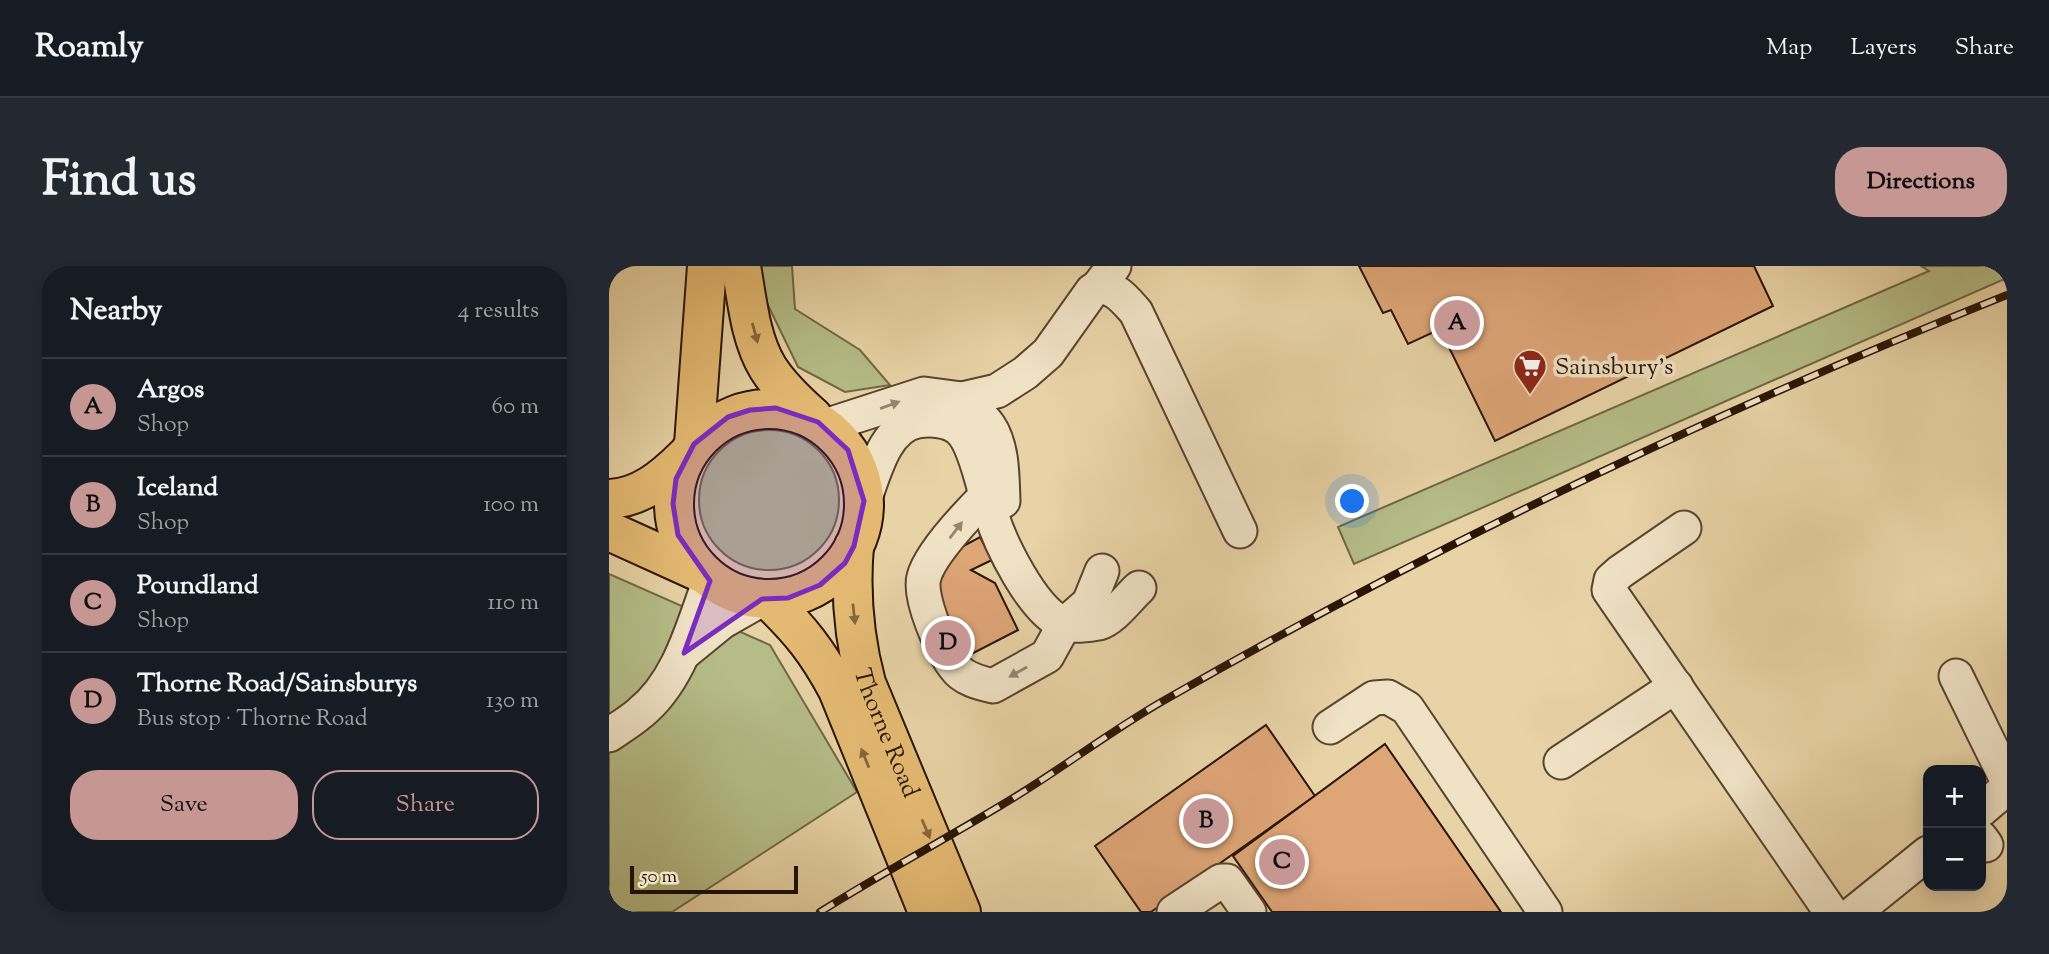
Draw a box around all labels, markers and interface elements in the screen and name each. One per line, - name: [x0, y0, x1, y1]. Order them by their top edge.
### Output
- text: Roamly: [35, 24, 144, 72]
- text: Map: [1766, 31, 1812, 65]
- text: Layers: [1850, 31, 1917, 65]
- text: Share: [1955, 31, 2014, 65]
- text: Find us: [42, 147, 196, 217]
- button: Directions: [1835, 147, 2007, 217]
- text: Nearby: [70, 290, 162, 333]
- text: 4 results: [458, 295, 539, 328]
- pin: A: [1434, 297, 1480, 349]
- one-way arrow: [750, 322, 761, 344]
- supermarket icon: Sainsbury's: [1511, 347, 1549, 396]
- place label: Sainsbury's: [1555, 351, 1674, 385]
- text: Argos: [137, 372, 204, 409]
- text: A: [84, 391, 102, 424]
- text: 60 m: [491, 391, 539, 424]
- one-way arrow: [879, 399, 900, 410]
- text: Shop: [137, 409, 189, 442]
- text: Iceland: [137, 470, 218, 507]
- your location: [1335, 484, 1369, 518]
- text: B: [86, 489, 100, 522]
- text: 100 m: [483, 489, 539, 522]
- text: Shop: [137, 507, 189, 540]
- one-way arrow: [949, 521, 964, 539]
- text: Poundland: [137, 568, 259, 605]
- text: C: [84, 587, 102, 620]
- text: 110 m: [488, 587, 539, 620]
- one-way arrow: [849, 604, 860, 626]
- text: Shop: [137, 605, 189, 638]
- pin: D: [925, 617, 971, 669]
- street label: Thorne Road: [844, 665, 927, 804]
- text: Thorne Road/Sainsburys: [137, 666, 417, 703]
- one-way arrow: [1009, 666, 1028, 678]
- text: D: [84, 685, 102, 718]
- text: 130 m: [486, 685, 539, 718]
- text: Bus stop · Thorne Road: [137, 703, 368, 736]
- one-way arrow: [860, 747, 871, 768]
- map controls: [1923, 765, 1986, 891]
- button: +: [1923, 765, 1986, 828]
- button: Save: [70, 770, 298, 840]
- button: Share: [312, 770, 539, 840]
- pin: B: [1183, 795, 1229, 847]
- one-way arrow: [920, 819, 932, 839]
- button: −: [1923, 828, 1986, 891]
- pin: C: [1259, 836, 1305, 888]
- scale bar: [630, 863, 798, 895]
- text: 50 m: [641, 864, 677, 891]

